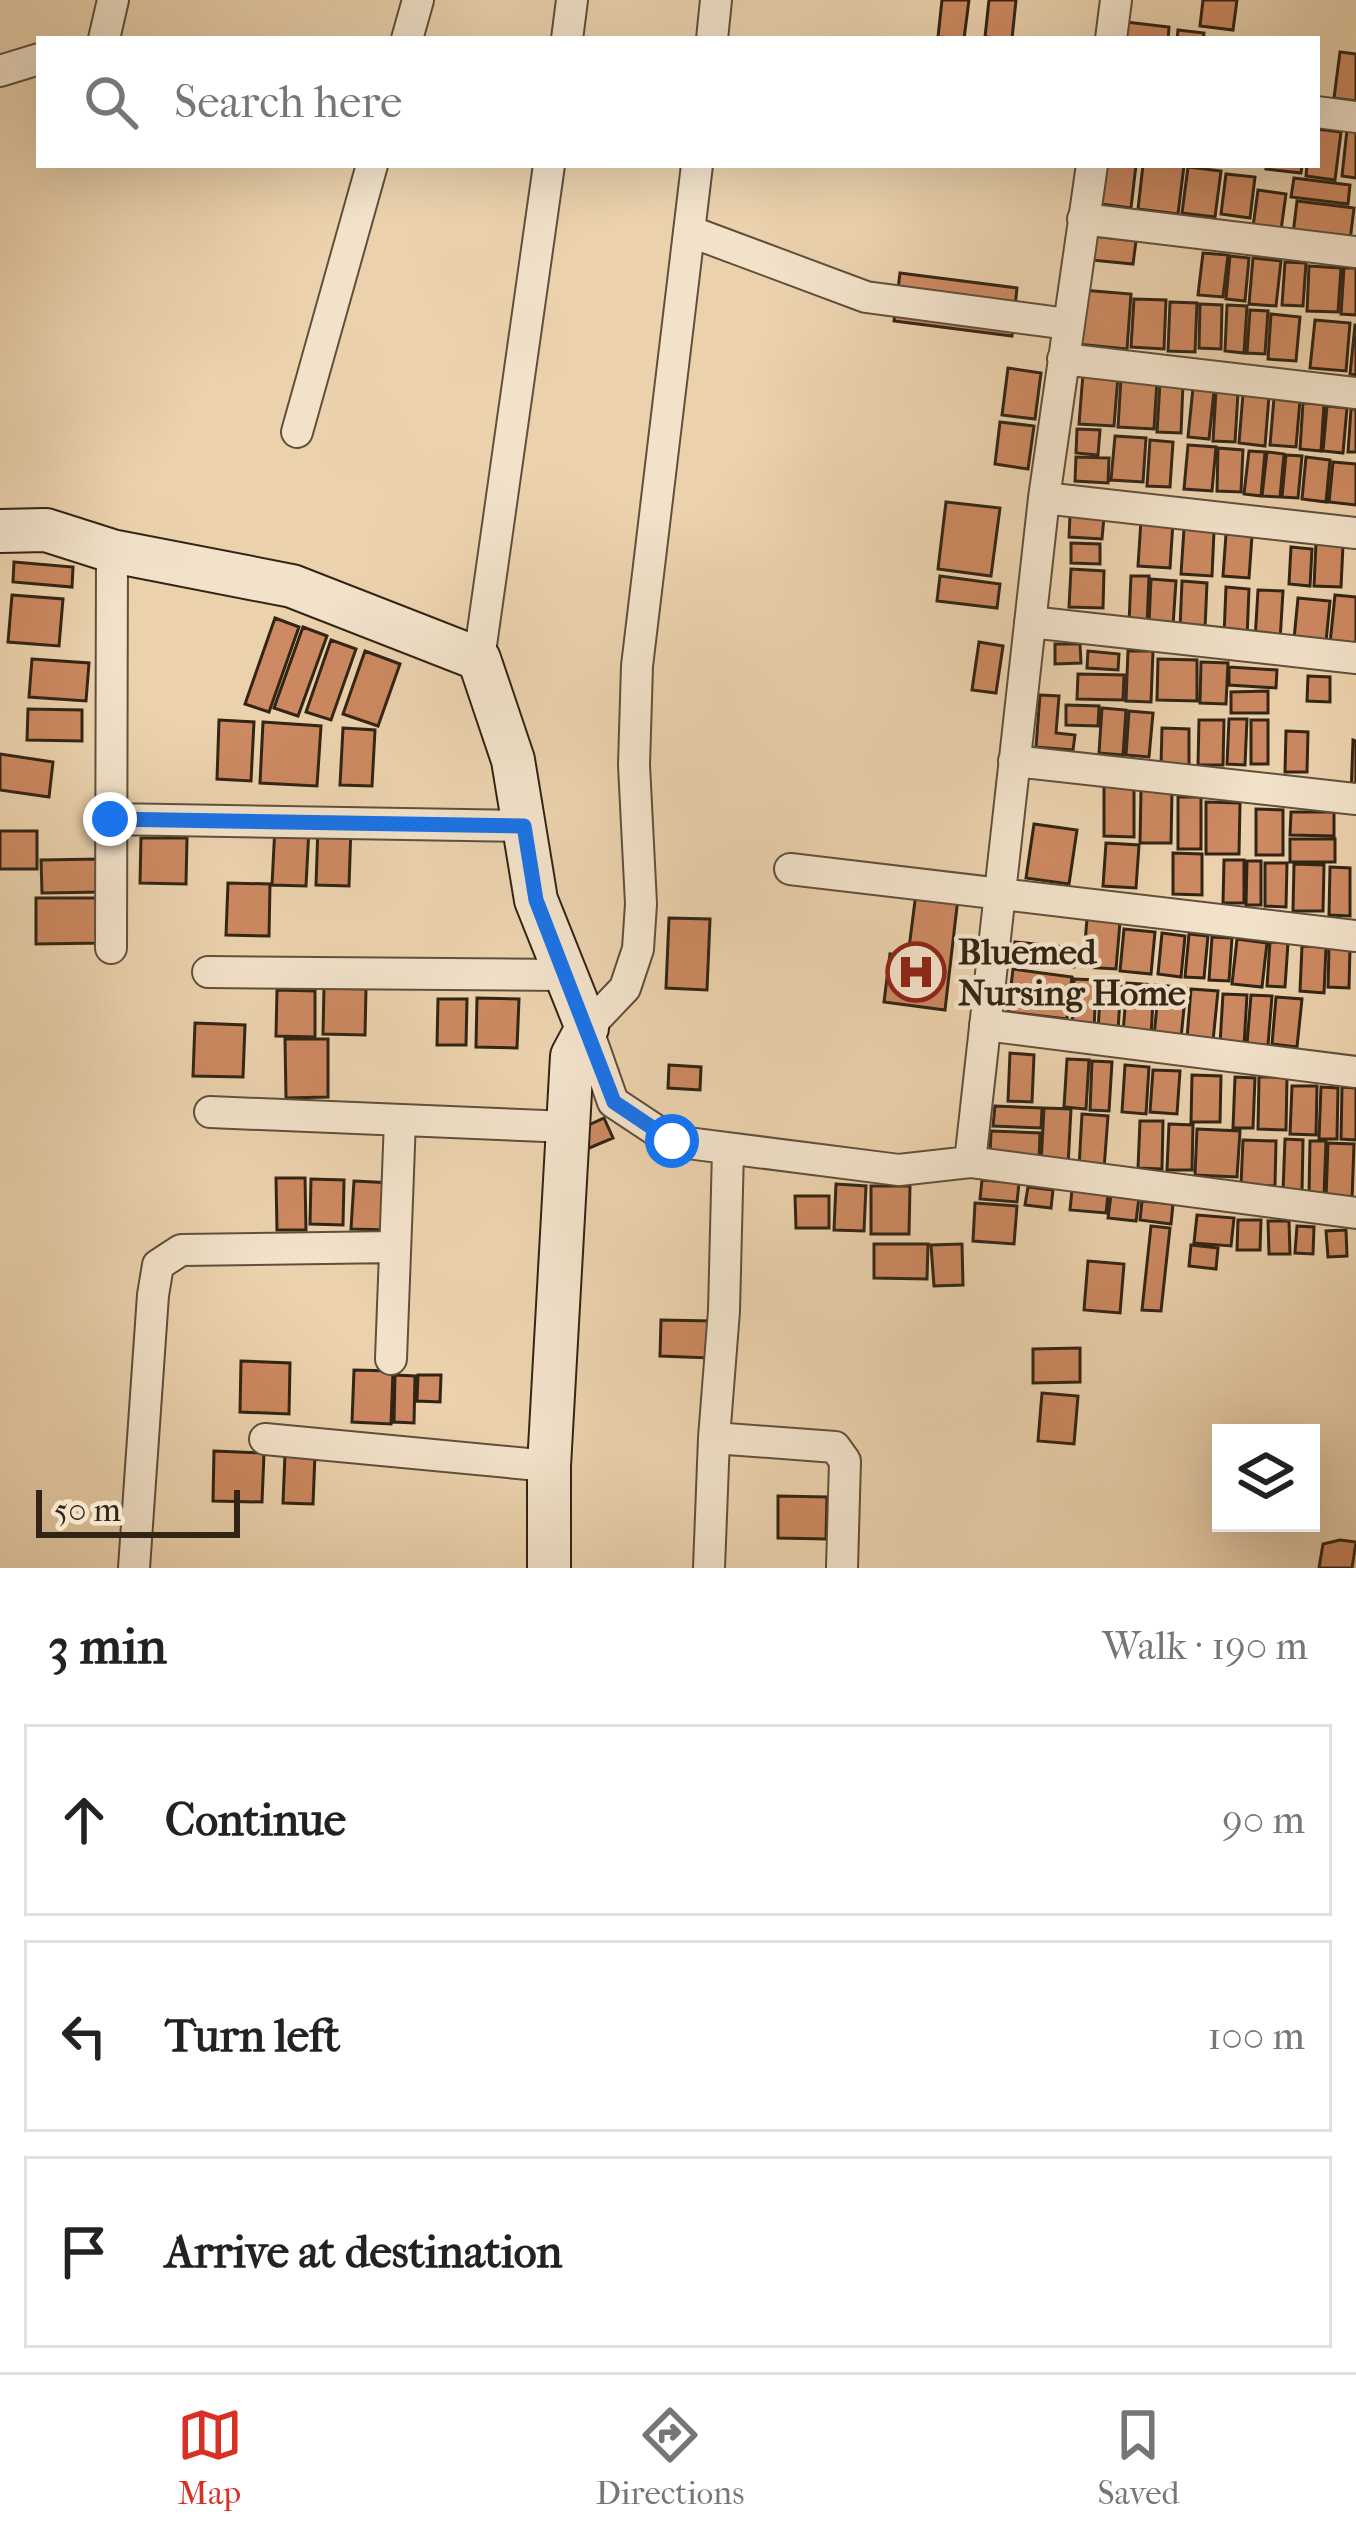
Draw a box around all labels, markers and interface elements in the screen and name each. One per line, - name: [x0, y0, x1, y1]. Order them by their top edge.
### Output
- search box: [36, 36, 1320, 168]
- icon: search: [78, 69, 144, 135]
- text: Search here: [174, 76, 402, 129]
- route end: [83, 792, 137, 846]
- place label: Bluemed Nursing Home: [958, 931, 1186, 1014]
- hospital icon: Bluemed Nursing Home: [885, 941, 947, 1003]
- route start: [645, 1114, 699, 1168]
- map controls: [1212, 1424, 1320, 1532]
- button: layers: [1212, 1424, 1320, 1532]
- scale bar: [36, 1484, 240, 1537]
- text: 50 m: [54, 1491, 121, 1530]
- text: 3 min: [48, 1616, 167, 1676]
- text: Walk · 190 m: [1102, 1623, 1308, 1669]
- icon: ahead: [51, 1787, 117, 1853]
- text: Continue: [165, 1794, 346, 1847]
- text: 90 m: [1222, 1797, 1305, 1843]
- icon: left: [51, 2003, 117, 2069]
- text: Turn left: [165, 2010, 340, 2063]
- text: 100 m: [1207, 2013, 1305, 2059]
- icon: arrive: [51, 2219, 117, 2285]
- text: Arrive at destination: [165, 2226, 562, 2279]
- tab: Map: [177, 2402, 243, 2513]
- tab: Directions: [596, 2402, 744, 2513]
- tab: Saved: [1098, 2402, 1179, 2513]

